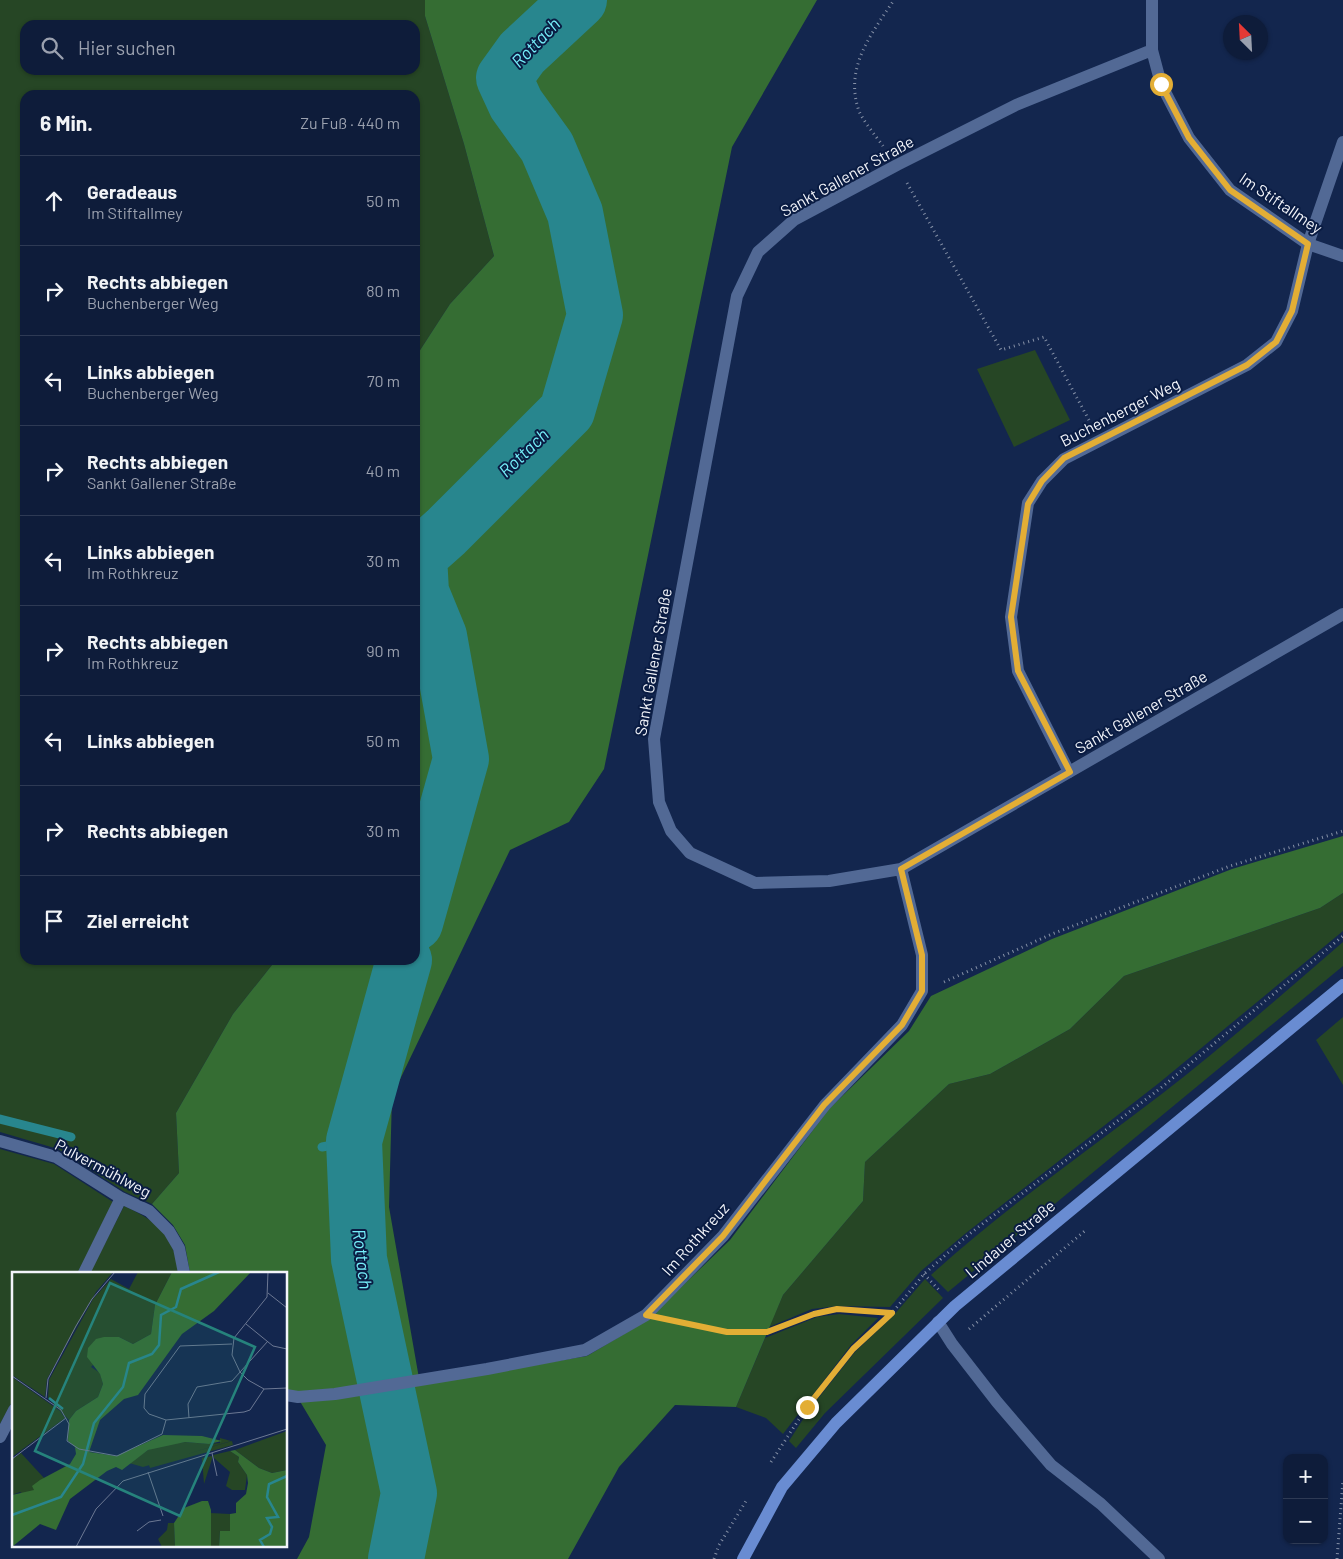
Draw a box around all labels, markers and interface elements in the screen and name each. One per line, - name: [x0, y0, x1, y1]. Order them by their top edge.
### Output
- water label: Rottach: [506, 13, 564, 72]
- north arrow: [1223, 15, 1268, 60]
- search box: [20, 20, 420, 75]
- icon: search: [38, 34, 66, 62]
- text: Hier suchen: [78, 36, 176, 59]
- route start: [1150, 73, 1173, 96]
- text: 6 Min.: [40, 110, 93, 135]
- text: Zu Fuß · 440 m: [300, 113, 400, 132]
- street label: Sankt Gallener Straße: [777, 131, 917, 220]
- street label: Im Stiftallmey: [1236, 168, 1327, 238]
- text: Geradeaus: [87, 180, 177, 203]
- icon: ahead: [40, 187, 68, 215]
- text: 50 m: [366, 191, 400, 210]
- text: Im Stiftallmey: [87, 203, 183, 222]
- text: Rechts abbiegen: [87, 270, 228, 293]
- icon: right: [40, 277, 68, 305]
- text: 80 m: [366, 281, 400, 300]
- text: Buchenberger Weg: [87, 293, 219, 312]
- text: Links abbiegen: [87, 360, 214, 383]
- icon: left: [40, 367, 68, 395]
- text: 70 m: [367, 371, 400, 390]
- street label: Buchenberger Weg: [1057, 373, 1183, 450]
- text: Buchenberger Weg: [87, 383, 219, 402]
- water label: Rottach: [494, 423, 553, 481]
- text: Rechts abbiegen: [87, 450, 228, 473]
- icon: right: [40, 457, 68, 485]
- text: 40 m: [366, 461, 400, 480]
- text: Sankt Gallener Straße: [87, 473, 237, 492]
- text: Links abbiegen: [87, 540, 214, 563]
- icon: left: [40, 547, 68, 575]
- text: 30 m: [366, 551, 400, 570]
- text: Im Rothkreuz: [87, 563, 178, 582]
- street label: Sankt Gallener Straße: [630, 587, 675, 737]
- text: Rechts abbiegen: [87, 630, 228, 653]
- icon: right: [40, 637, 68, 665]
- text: 90 m: [366, 641, 400, 660]
- text: Im Rothkreuz: [87, 653, 178, 672]
- street label: Sankt Gallener Straße: [1071, 666, 1210, 757]
- icon: left: [40, 727, 68, 755]
- text: Links abbiegen: [87, 729, 214, 752]
- text: 50 m: [366, 731, 400, 750]
- icon: right: [40, 817, 68, 845]
- text: Rechts abbiegen: [87, 819, 228, 842]
- text: 30 m: [366, 821, 400, 840]
- icon: arrive: [40, 907, 68, 935]
- text: Ziel erreicht: [87, 909, 189, 932]
- street label: Pulvermühlweg: [52, 1134, 154, 1201]
- street label: Lindauer Straße: [961, 1196, 1058, 1282]
- street label: Im Rothkreuz: [657, 1198, 732, 1279]
- water label: Rottach: [348, 1227, 378, 1290]
- inset map: [12, 1272, 288, 1546]
- route end: [796, 1396, 819, 1419]
- map controls: [1283, 1454, 1328, 1544]
- button: +: [1283, 1454, 1328, 1499]
- button: −: [1283, 1499, 1328, 1544]

